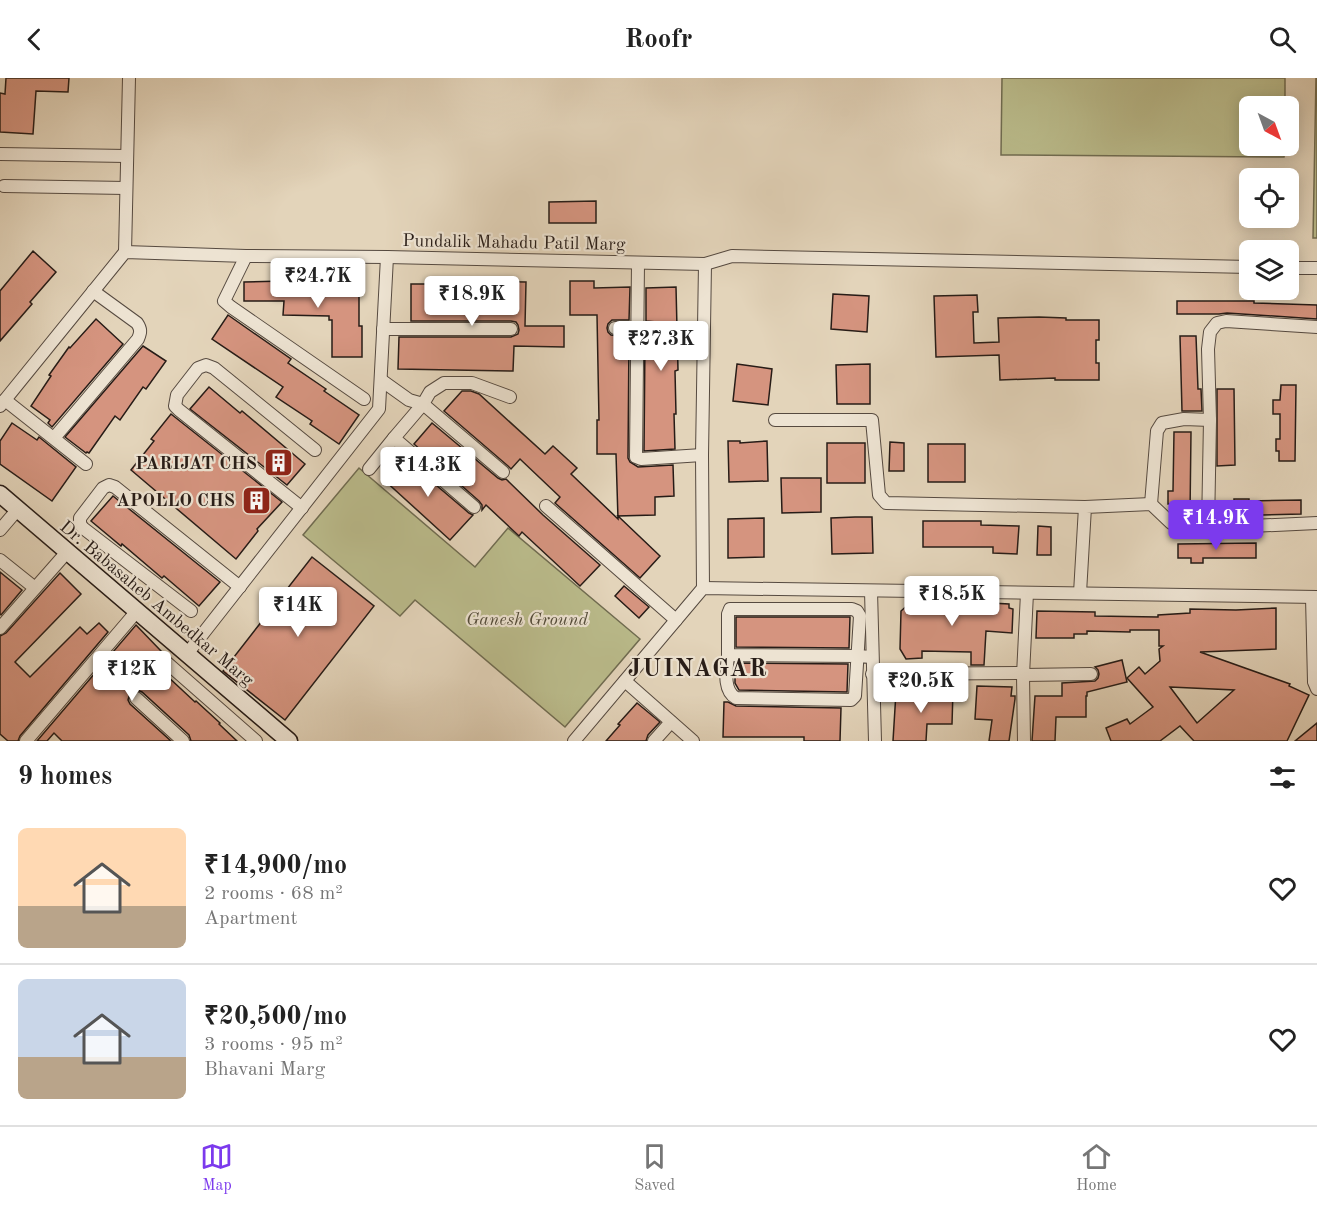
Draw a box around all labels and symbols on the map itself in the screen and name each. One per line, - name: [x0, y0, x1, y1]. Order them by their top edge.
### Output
- north arrow: [1239, 96, 1299, 156]
- street label: Pundalik Mahadu Patil Marg: [402, 232, 626, 254]
- pin: ₹24.7K: [269, 258, 367, 309]
- pin: ₹18.9K: [423, 276, 521, 327]
- pin: ₹27.3K: [612, 321, 710, 372]
- building icon: PARIJAT CHS: [262, 447, 294, 479]
- pin: ₹14.3K: [379, 447, 477, 498]
- place label: PARIJAT CHS: [135, 455, 257, 473]
- building icon: APOLLO CHS: [240, 484, 272, 516]
- place label: APOLLO CHS: [116, 492, 235, 510]
- pin: ₹14.9K: [1167, 500, 1265, 551]
- street label: Dr. Babasaheb Ambedkar Marg: [56, 518, 257, 690]
- pin: ₹18.5K: [903, 576, 1001, 627]
- pin: ₹14K: [262, 587, 334, 638]
- park label: Ganesh Ground: [466, 611, 588, 629]
- pin: ₹12K: [96, 651, 168, 702]
- district label: JUINAGAR: [628, 658, 768, 682]
- pin: ₹20.5K: [872, 663, 970, 714]

